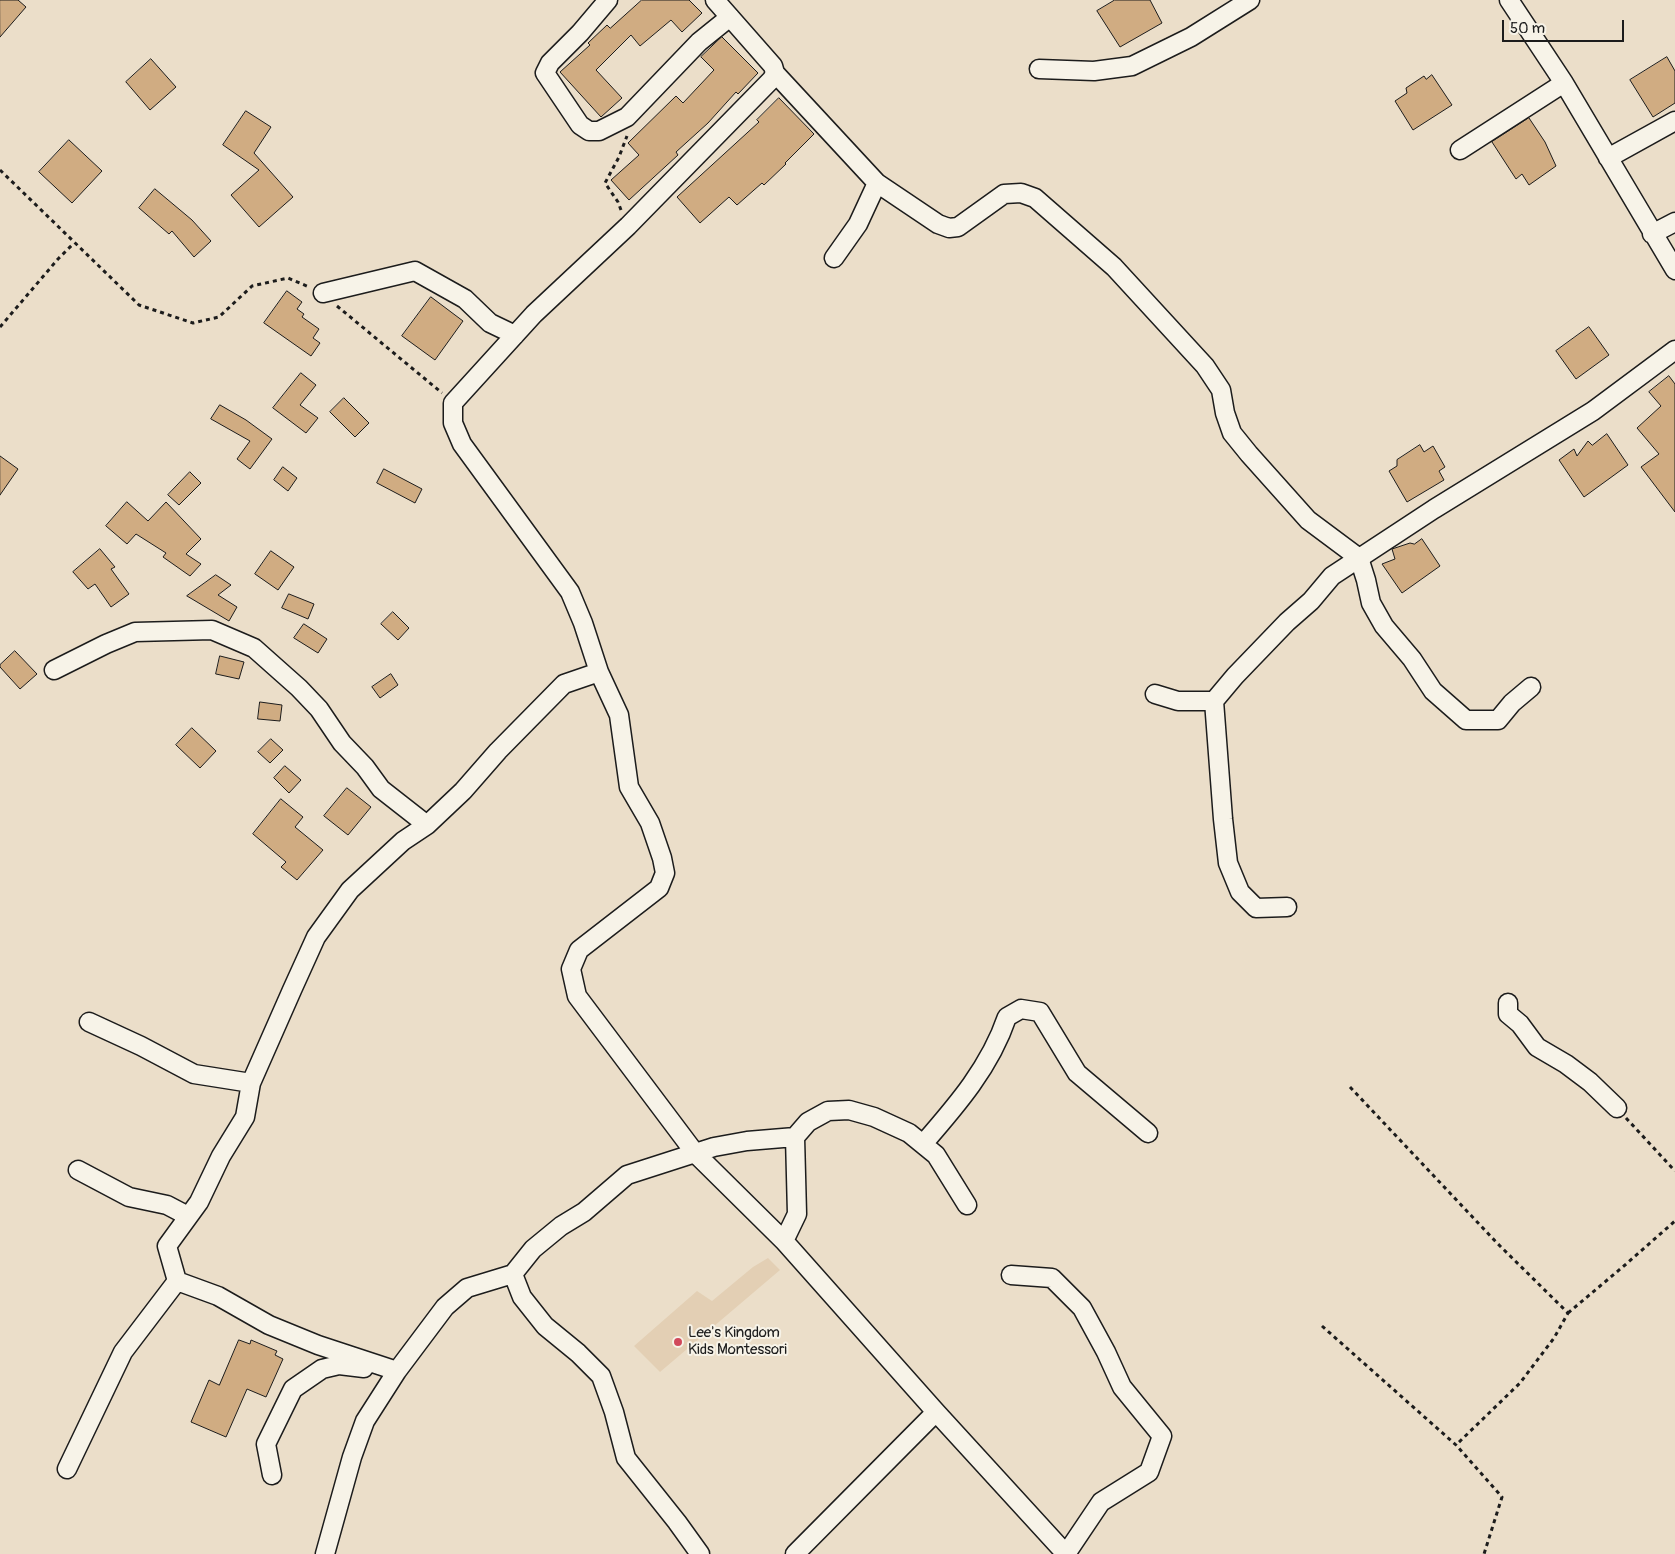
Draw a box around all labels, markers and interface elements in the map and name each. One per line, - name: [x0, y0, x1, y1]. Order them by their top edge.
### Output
- scale bar: [1505, 10, 1628, 42]
- text: 50 m: [1510, 19, 1545, 38]
- place label: Lee's Kingdom Kids Montessori: [688, 1324, 787, 1359]
- marker: Lee's Kingdom Kids Montessori: [672, 1336, 684, 1348]

